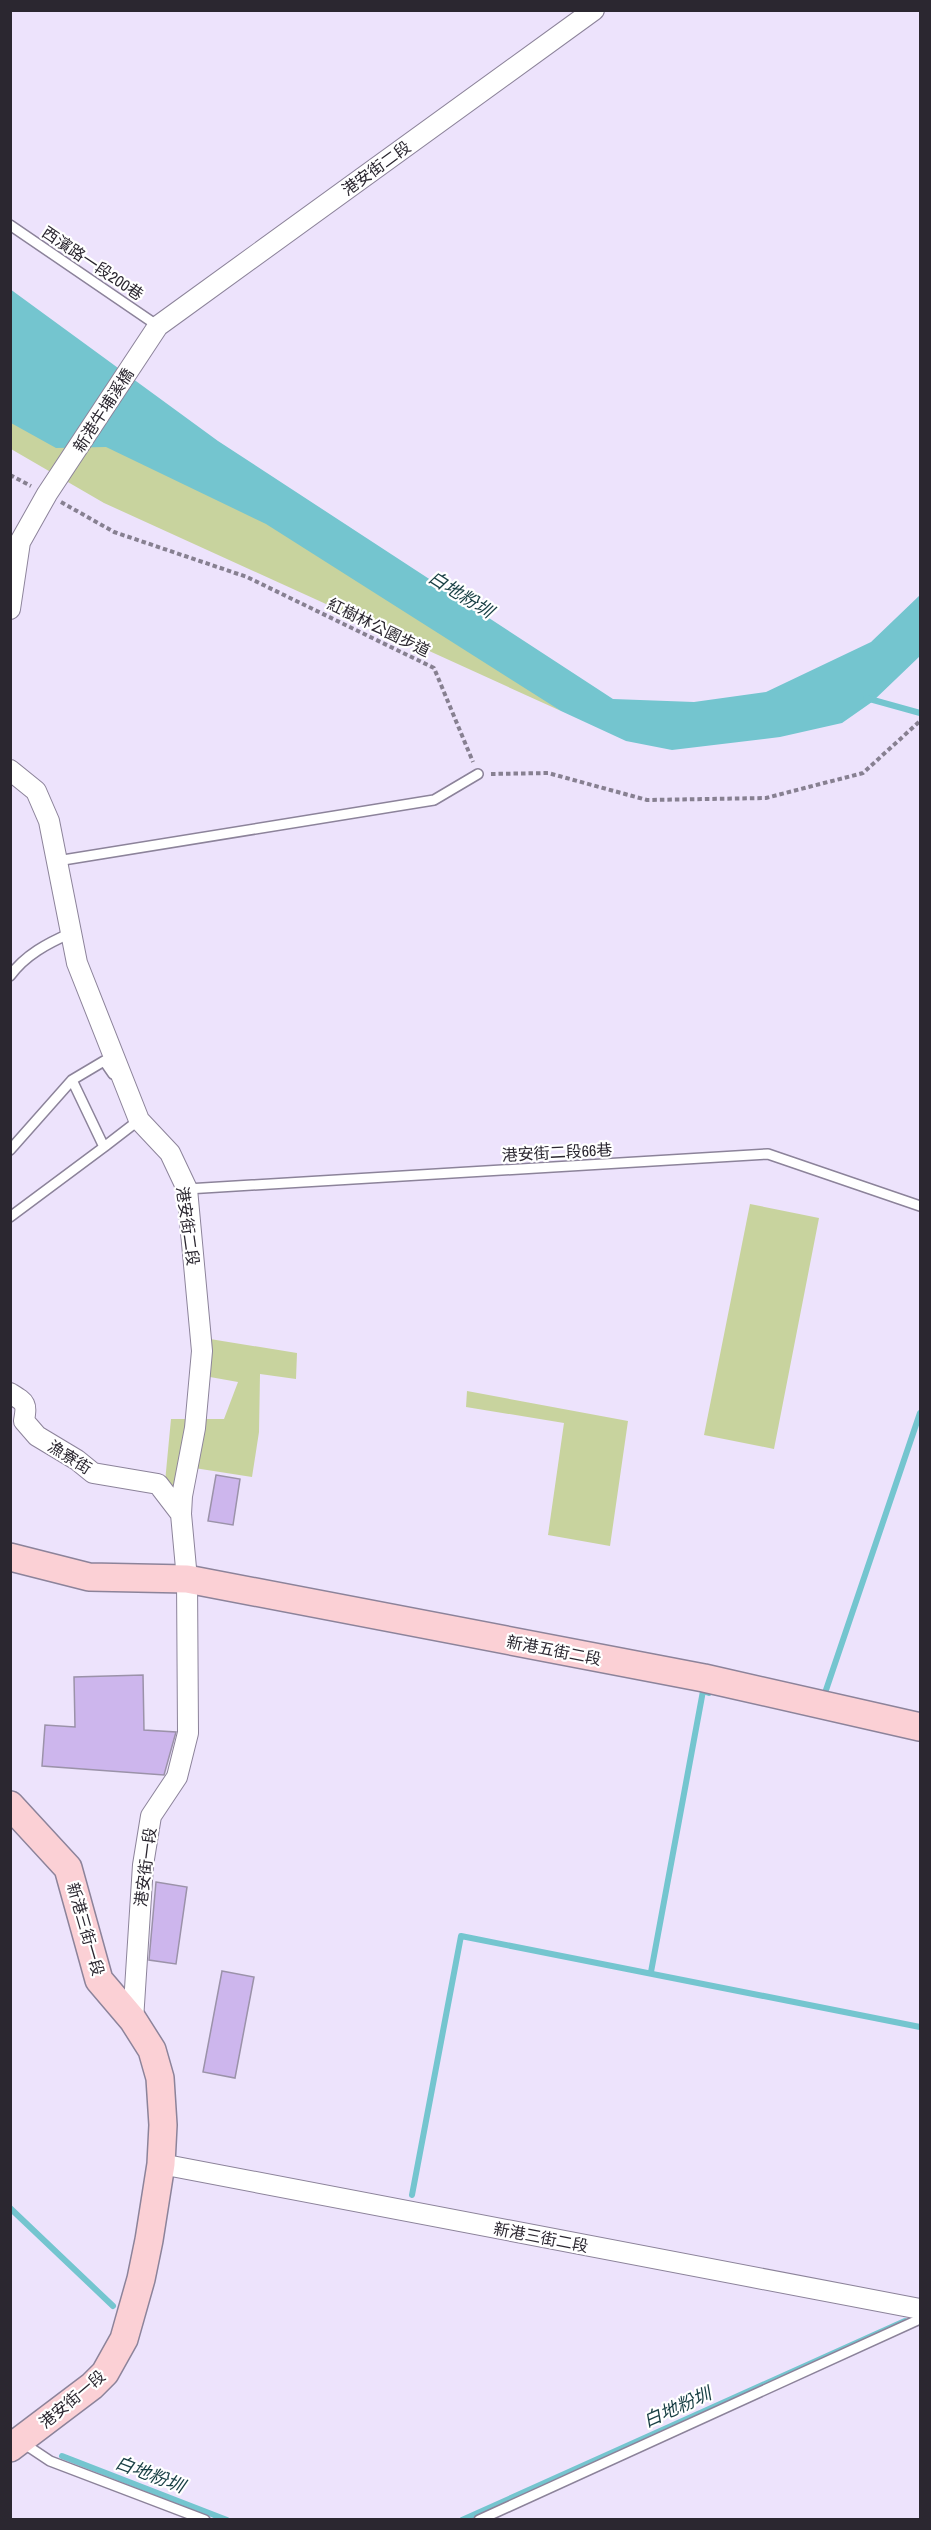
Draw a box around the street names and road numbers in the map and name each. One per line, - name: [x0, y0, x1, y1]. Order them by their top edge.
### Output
- street label: 港安街二段: [337, 136, 415, 200]
- street label: 西濱路一段200巷: [38, 221, 148, 305]
- street label: 新港牛埔溪橋: [68, 364, 138, 456]
- street label: 紅樹林公園步道: [324, 593, 434, 661]
- street label: 港安街二段66巷: [501, 1138, 613, 1166]
- street label: 港安街二段: [172, 1185, 204, 1267]
- street label: 漁寮街: [44, 1435, 96, 1479]
- street label: 新港五街二段: [505, 1630, 603, 1670]
- street label: 港安街一段: [129, 1826, 161, 1908]
- street label: 新港三街一段: [62, 1880, 110, 1978]
- street label: 新港三街二段: [492, 2217, 590, 2257]
- street label: 港安街一段: [34, 2365, 110, 2433]

